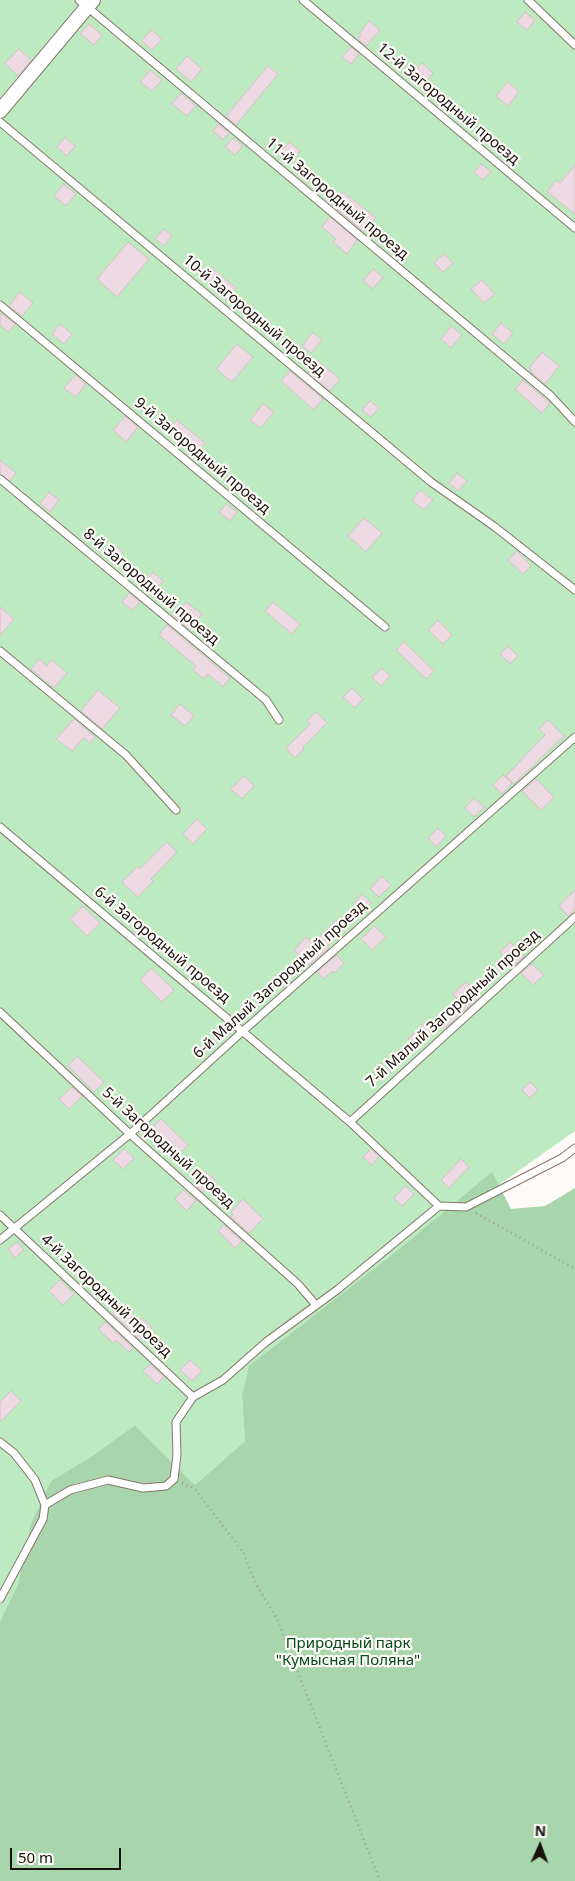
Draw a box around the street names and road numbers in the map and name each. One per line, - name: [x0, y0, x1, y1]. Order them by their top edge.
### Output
- street label: 12-й Загородный проезд: [373, 39, 523, 169]
- street label: 11-й Загородный проезд: [262, 134, 412, 264]
- street label: 10-й Загородный проезд: [179, 251, 329, 381]
- street label: 9-й Загородный проезд: [131, 394, 273, 518]
- street label: 8-й Загородный проезд: [80, 525, 222, 649]
- street label: 6-й Загородный проезд: [91, 883, 233, 1007]
- street label: 6-й Малый Загородный проезд: [190, 897, 370, 1063]
- street label: 7-й Малый Загородный проезд: [363, 926, 543, 1092]
- street label: 5-й Загородный проезд: [98, 1084, 238, 1212]
- street label: 4-й Загородный проезд: [37, 1231, 175, 1361]

